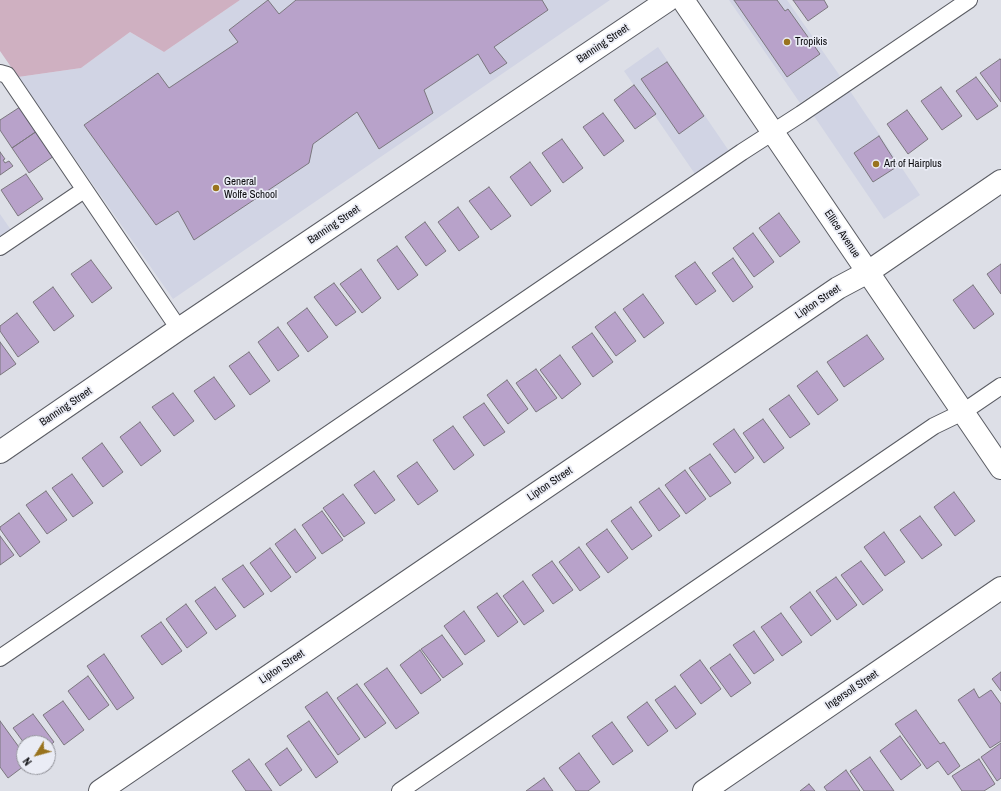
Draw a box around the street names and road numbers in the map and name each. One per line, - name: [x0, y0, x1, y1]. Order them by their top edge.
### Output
- street label: Banning Street: [574, 22, 632, 66]
- street label: Banning Street: [305, 203, 363, 247]
- street label: Ellice Avenue: [821, 208, 863, 260]
- street label: Lipton Street: [793, 282, 843, 322]
- street label: Banning Street: [37, 385, 95, 429]
- street label: Lipton Street: [525, 464, 575, 504]
- street label: Lipton Street: [257, 647, 307, 687]
- street label: Ingersoll Street: [823, 668, 881, 712]

